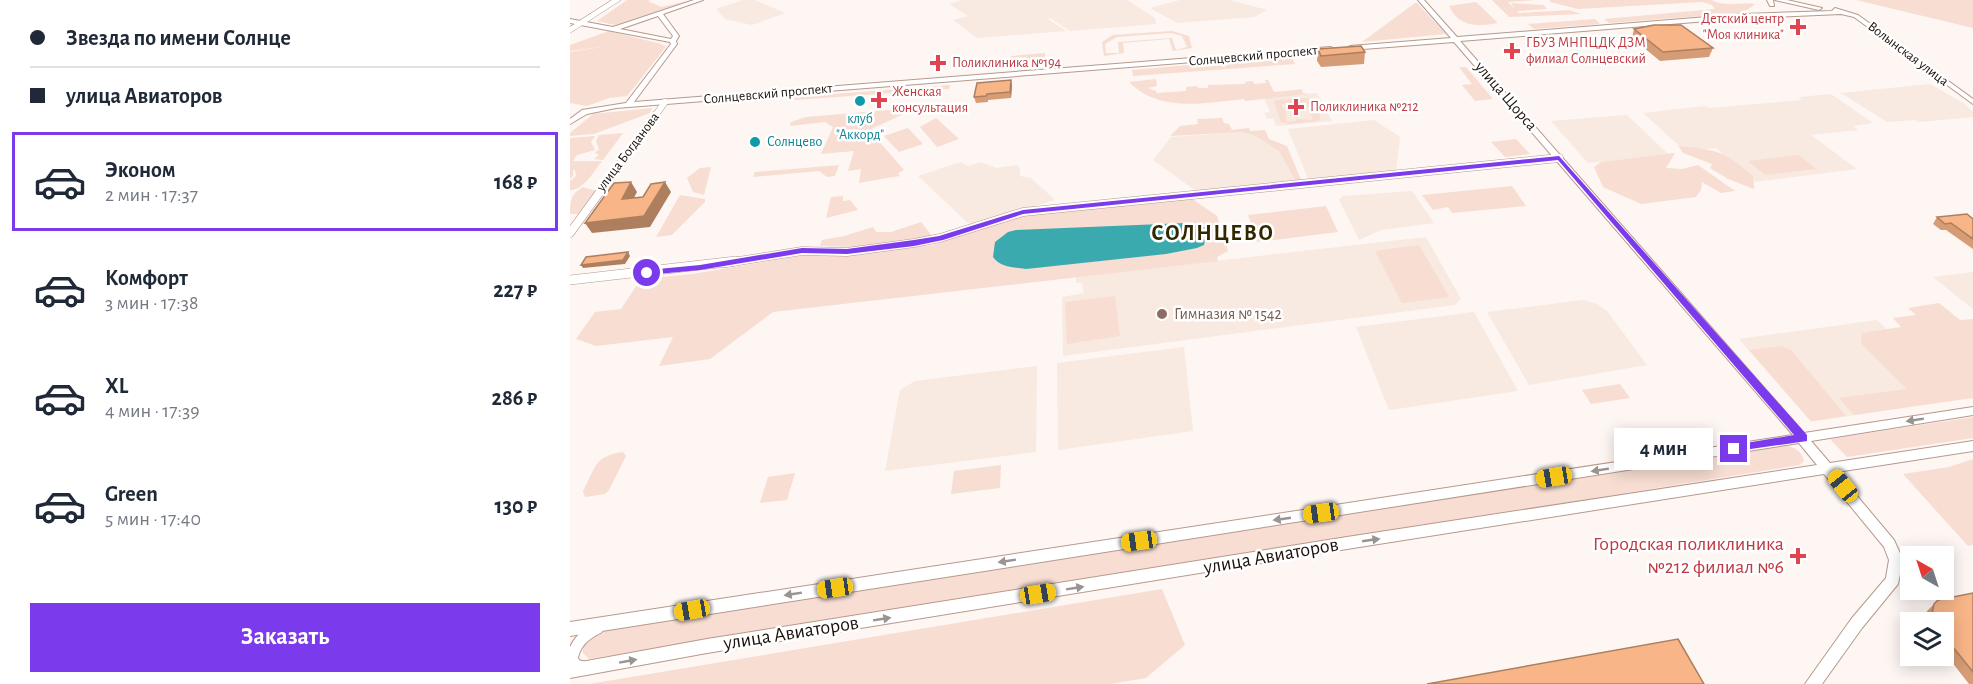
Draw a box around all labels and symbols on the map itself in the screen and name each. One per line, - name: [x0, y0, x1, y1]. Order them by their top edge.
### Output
- place label: Детский центр "Моя клиника": [1701, 12, 1784, 42]
- marker: Детский центр "Моя клиника": [1789, 18, 1807, 36]
- street label: Волынская улица: [1865, 19, 1951, 89]
- place label: ГБУЗ МНПЦДК ДЗМ филиал Солнцевский: [1526, 36, 1646, 66]
- marker: ГБУЗ МНПЦДК ДЗМ филиал Солнцевский: [1503, 42, 1521, 60]
- street label: Солнцевский проспект: [1188, 43, 1319, 69]
- marker: Поликлиника №194: [929, 54, 947, 72]
- place label: Поликлиника №194: [952, 56, 1062, 70]
- street label: улица Щорса: [1471, 58, 1540, 134]
- street label: Солнцевский проспект: [703, 81, 834, 107]
- place label: Женская консультация: [892, 85, 968, 115]
- marker: Женская консультация: [870, 91, 888, 109]
- marker: клуб "Аккорд": [853, 94, 867, 108]
- marker: Поликлиника №212: [1287, 98, 1305, 116]
- place label: Поликлиника №212: [1310, 100, 1419, 114]
- street label: улица Богданова: [593, 109, 662, 195]
- place label: клуб "Аккорд": [836, 112, 884, 142]
- marker: Солнцево: [748, 135, 762, 149]
- place label: Солнцево: [767, 135, 822, 149]
- district label: СОЛНЦЕВО: [1151, 222, 1275, 244]
- route start: [633, 259, 660, 286]
- place label: Гимназия № 1542: [1174, 306, 1282, 322]
- marker: Гимназия № 1542: [1155, 307, 1169, 321]
- one-way arrow: [1906, 416, 1925, 425]
- callout: 4 мин: [1614, 428, 1713, 470]
- route end: [1720, 435, 1747, 462]
- car: [1535, 465, 1573, 489]
- one-way arrow: [1590, 465, 1609, 474]
- car: [1825, 466, 1861, 506]
- car: [1302, 502, 1340, 524]
- one-way arrow: [1273, 514, 1292, 523]
- car: [1120, 530, 1158, 552]
- street label: улица Авиаторов: [1201, 534, 1340, 578]
- place label: Городская поликлиника №212 филиал №6: [1593, 534, 1784, 577]
- one-way arrow: [1361, 535, 1380, 544]
- north arrow: [1900, 546, 1954, 600]
- marker: Городская поликлиника №212 филиал №6: [1789, 547, 1807, 565]
- one-way arrow: [997, 557, 1016, 566]
- car: [816, 577, 854, 599]
- car: [1019, 582, 1057, 606]
- one-way arrow: [1065, 584, 1084, 593]
- one-way arrow: [784, 590, 803, 599]
- car: [673, 598, 711, 622]
- street label: улица Авиаторов: [721, 612, 860, 654]
- one-way arrow: [873, 614, 892, 623]
- one-way arrow: [618, 656, 637, 665]

